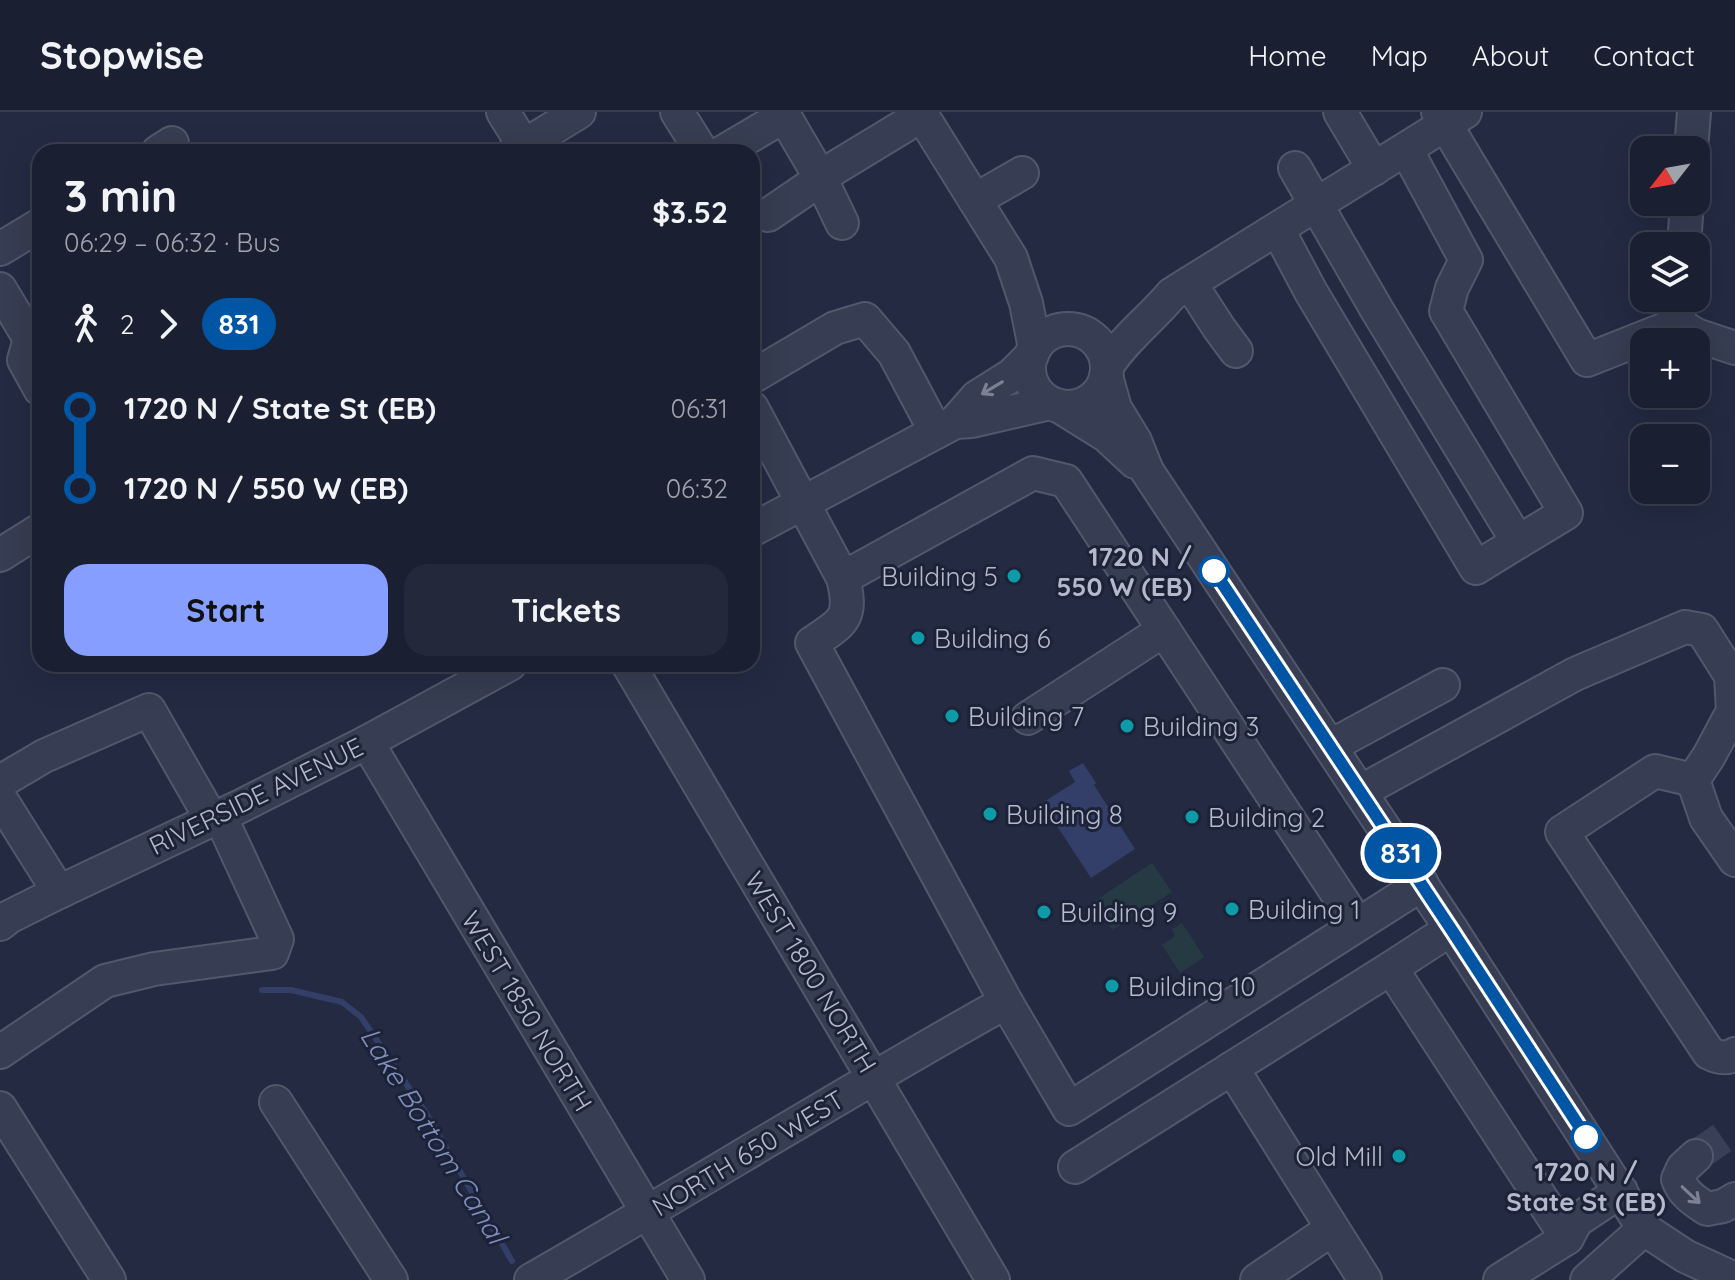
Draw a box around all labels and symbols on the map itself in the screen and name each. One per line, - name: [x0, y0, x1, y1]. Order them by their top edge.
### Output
- north arrow: [1630, 136, 1710, 216]
- one-way arrow: [981, 380, 1004, 396]
- place label: 1720 N / 550 W (EB): [1057, 540, 1192, 603]
- marker: 1720 N / 550 W (EB): [1199, 556, 1229, 586]
- place label: Building 5: [881, 560, 998, 593]
- marker: Building 5: [1005, 567, 1023, 585]
- place label: Building 6: [934, 622, 1051, 655]
- marker: Building 6: [909, 629, 927, 647]
- place label: Building 7: [968, 700, 1084, 733]
- marker: Building 7: [943, 707, 961, 725]
- place label: Building 3: [1143, 710, 1259, 743]
- marker: Building 3: [1118, 717, 1136, 735]
- street label: RIVERSIDE AVENUE: [144, 730, 368, 862]
- place label: Building 8: [1006, 798, 1123, 831]
- place label: Building 2: [1208, 801, 1325, 834]
- marker: Building 8: [981, 805, 999, 823]
- marker: Building 2: [1183, 808, 1201, 826]
- line badge: 831: [1355, 827, 1447, 879]
- street label: WEST 1800 NORTH: [738, 865, 884, 1079]
- place label: Building 1: [1248, 893, 1360, 926]
- place label: Building 9: [1060, 896, 1177, 929]
- marker: Building 1: [1223, 900, 1241, 918]
- marker: Building 9: [1035, 903, 1053, 921]
- street label: WEST 1850 NORTH: [454, 905, 600, 1117]
- place label: Building 10: [1128, 970, 1256, 1003]
- marker: Building 10: [1103, 977, 1121, 995]
- water label: Lake Bottom Canal: [353, 1020, 517, 1253]
- street label: NORTH 650 WEST: [646, 1083, 850, 1223]
- marker: 1720 N / State St (EB): [1571, 1122, 1601, 1152]
- place label: Old Mill: [1295, 1140, 1383, 1173]
- marker: Old Mill: [1390, 1147, 1408, 1165]
- place label: 1720 N / State St (EB): [1506, 1155, 1666, 1218]
- one-way arrow: [1681, 1186, 1701, 1205]

